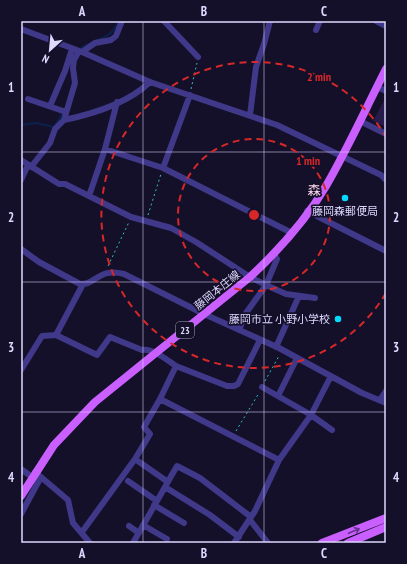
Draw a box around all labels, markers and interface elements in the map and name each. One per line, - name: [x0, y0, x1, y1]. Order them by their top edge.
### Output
- text: A: [78, 3, 86, 20]
- text: B: [201, 3, 207, 20]
- text: C: [321, 3, 327, 20]
- north arrow: [30, 30, 70, 70]
- text: N: [40, 51, 51, 66]
- text: 2 min: [307, 69, 331, 84]
- text: 1: [8, 79, 14, 96]
- text: 1: [393, 79, 399, 96]
- text: 1 min: [296, 153, 320, 168]
- district label: 森: [307, 182, 321, 199]
- marker: 藤岡森郵便局: [340, 193, 350, 203]
- place label: 藤岡森郵便局: [312, 204, 378, 218]
- centre of rings: [247, 208, 261, 222]
- text: 2: [8, 209, 14, 226]
- text: 2: [393, 209, 399, 226]
- street label: 藤岡本庄線: [191, 267, 243, 313]
- place label: 藤岡市立 小野小学校: [229, 312, 330, 326]
- marker: 藤岡市立 小野小学校: [333, 314, 343, 324]
- road number: 23: [176, 322, 194, 338]
- text: 3: [8, 339, 14, 356]
- text: 3: [393, 339, 399, 356]
- text: 4: [8, 469, 15, 486]
- text: 4: [393, 469, 400, 486]
- one-way arrow: [348, 527, 360, 535]
- text: A: [78, 545, 86, 562]
- text: B: [201, 545, 207, 562]
- text: C: [321, 545, 327, 562]

